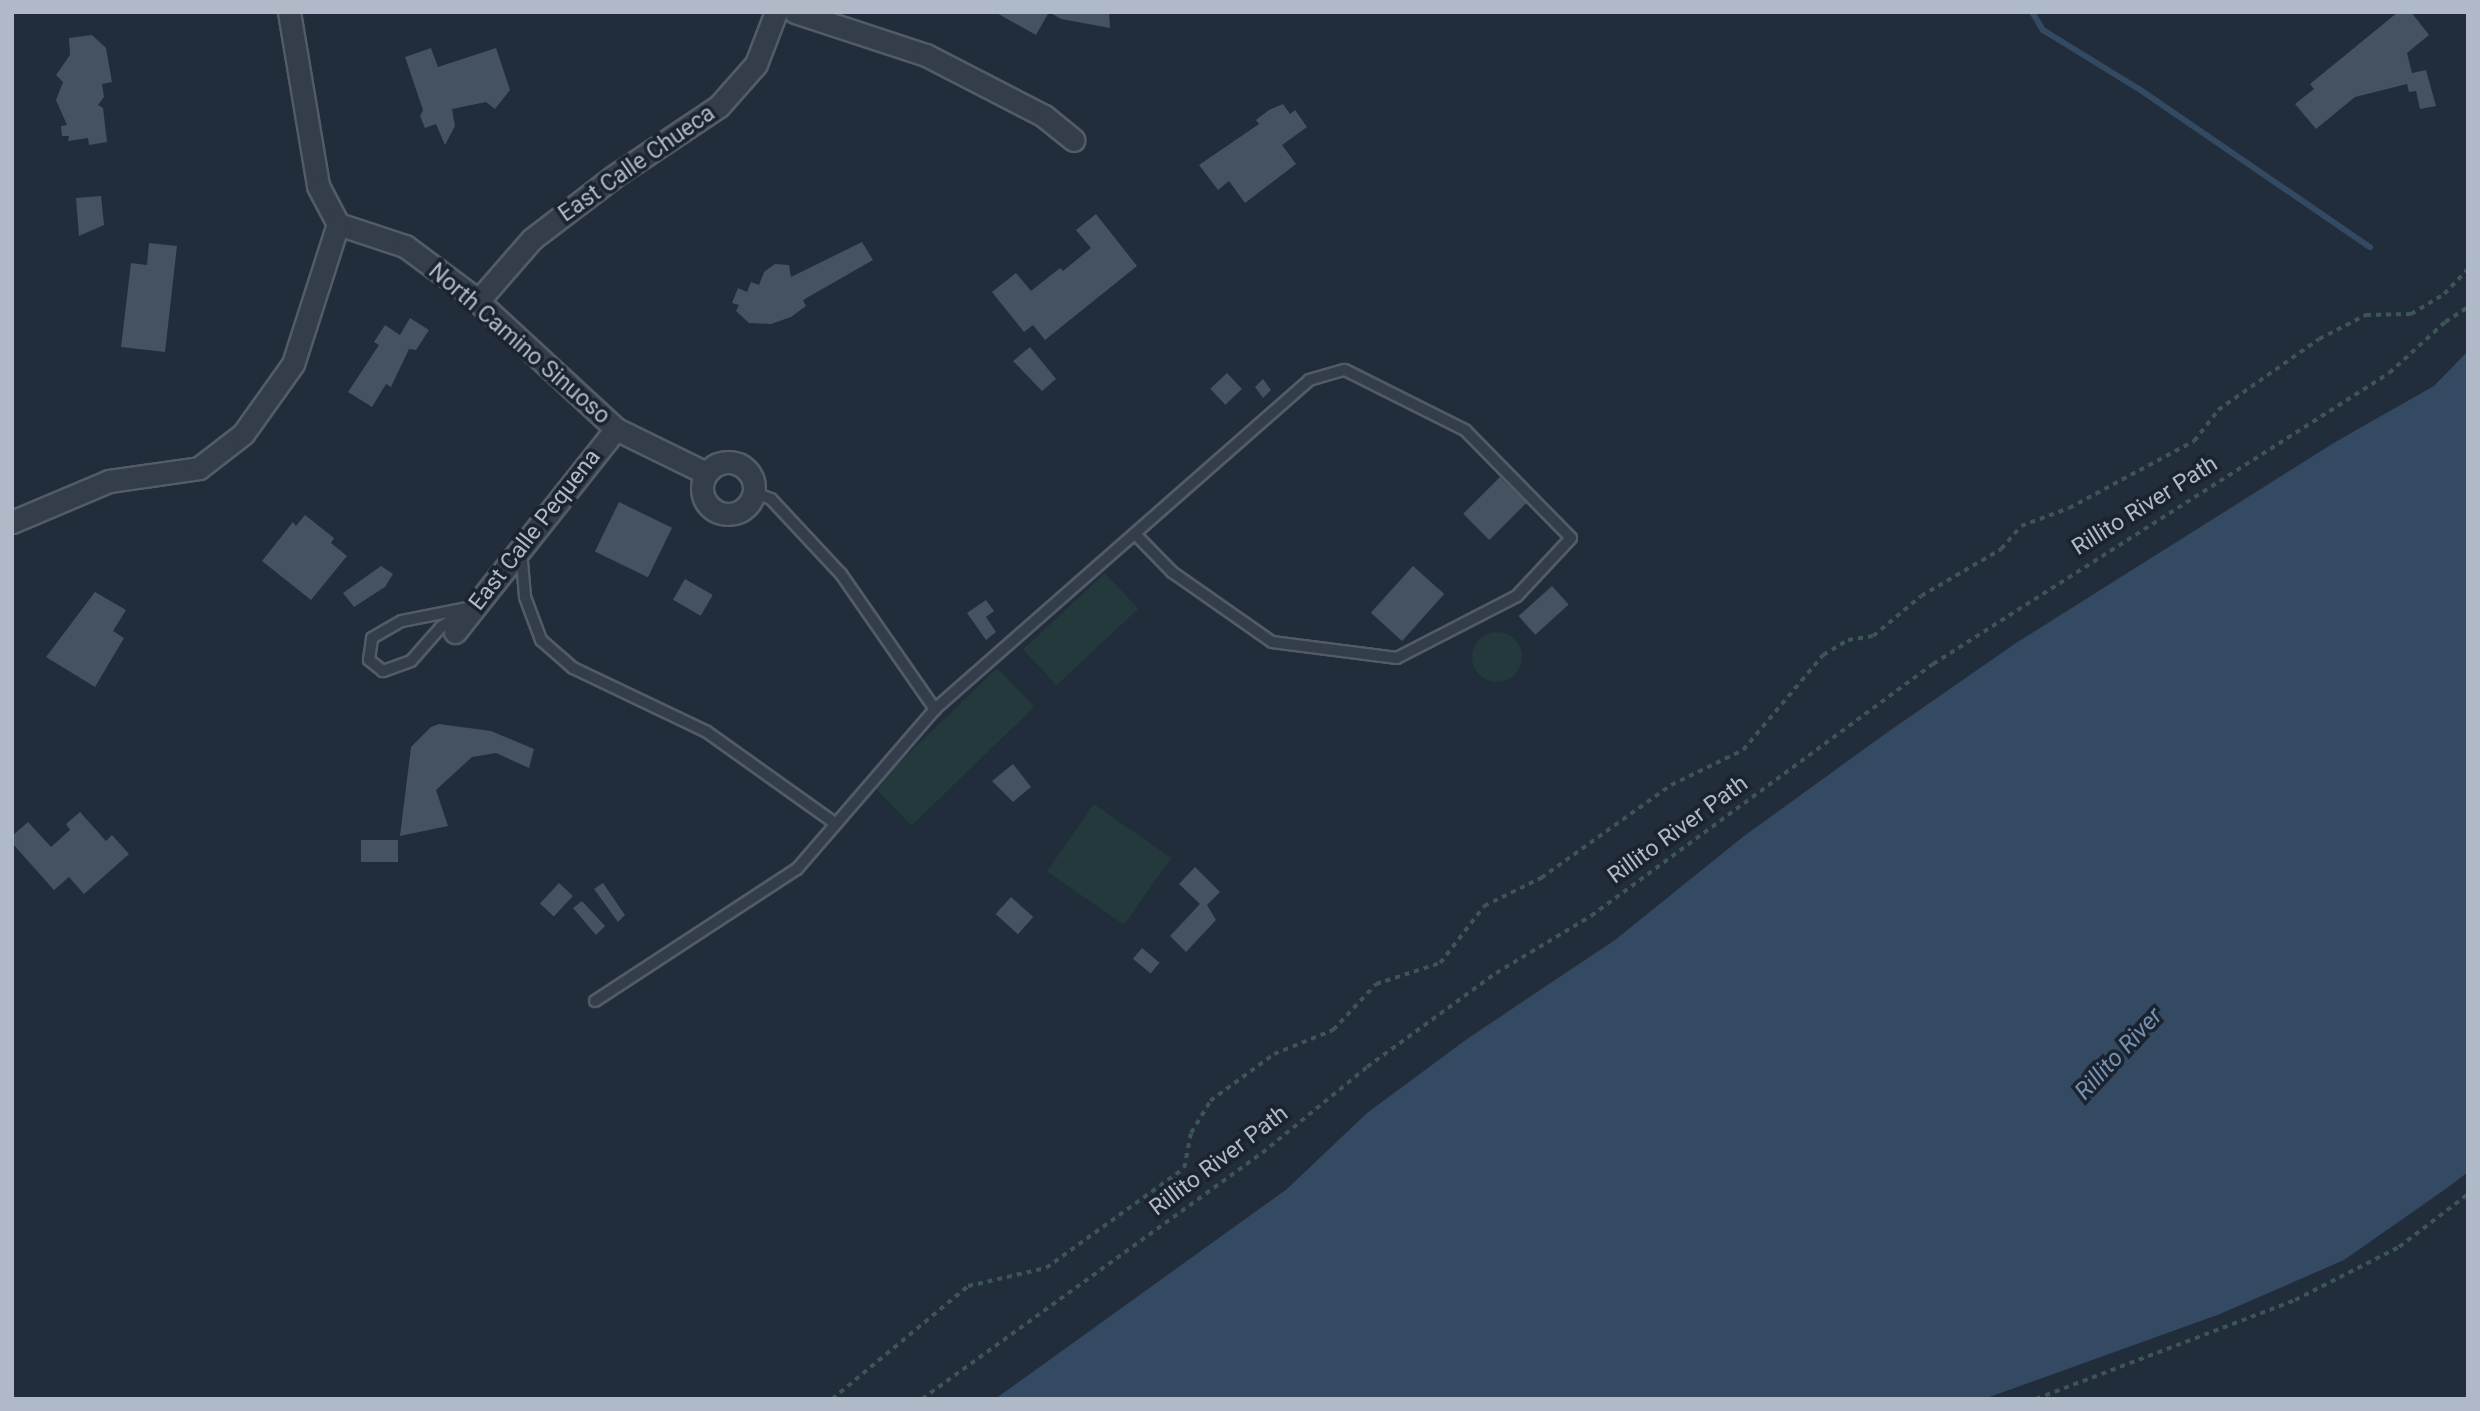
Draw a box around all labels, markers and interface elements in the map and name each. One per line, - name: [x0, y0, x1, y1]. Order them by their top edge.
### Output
- street label: East Calle Chueca: [554, 100, 720, 228]
- street label: North Camino Sinuoso: [423, 258, 615, 430]
- street label: East Calle Pequena: [463, 444, 607, 616]
- street label: Rillito River Path: [2067, 450, 2223, 562]
- street label: Rillito River Path: [1603, 770, 1753, 890]
- water label: Rillito River: [2069, 1002, 2169, 1106]
- street label: Rillito River Path: [1144, 1100, 1294, 1222]

